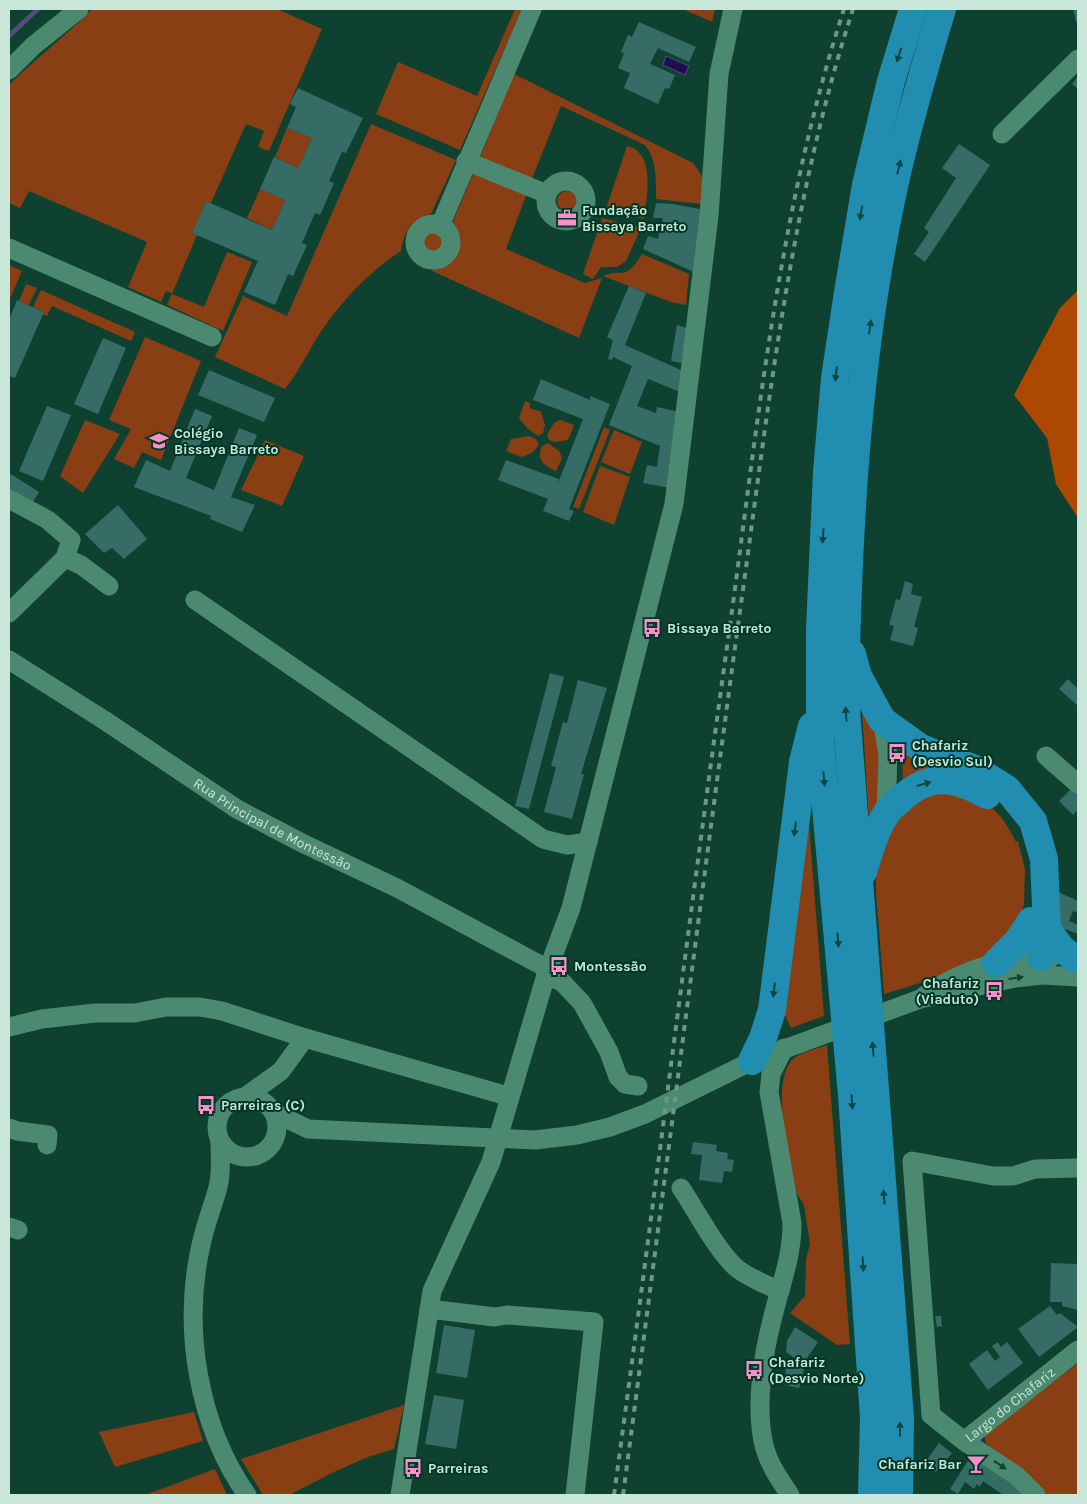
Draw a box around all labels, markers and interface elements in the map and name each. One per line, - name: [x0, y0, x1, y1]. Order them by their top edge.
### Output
- one-way arrow: [894, 48, 902, 63]
- one-way arrow: [895, 159, 903, 174]
- place label: Fundação Bissaya Barreto: [582, 202, 687, 235]
- one-way arrow: [857, 206, 865, 222]
- office icon: Fundação Bissaya Barreto: [556, 207, 578, 229]
- one-way arrow: [866, 318, 874, 334]
- one-way arrow: [832, 366, 840, 382]
- place label: Colégio Bissaya Barreto: [174, 425, 279, 458]
- school or university icon: Colégio Bissaya Barreto: [148, 430, 170, 452]
- one-way arrow: [818, 528, 826, 544]
- bus stop icon: Bissaya Barreto: [641, 617, 663, 639]
- place label: Bissaya Barreto: [667, 620, 772, 637]
- one-way arrow: [842, 705, 850, 721]
- place label: Chafariz (Desvio Sul): [912, 737, 993, 770]
- bus stop icon: Chafariz (Desvio Sul): [886, 742, 908, 764]
- one-way arrow: [820, 771, 828, 787]
- street label: Rua Principal de Montessão: [191, 774, 354, 874]
- one-way arrow: [917, 780, 932, 788]
- one-way arrow: [791, 821, 799, 837]
- one-way arrow: [834, 933, 842, 949]
- bus stop icon: Montessão: [548, 955, 570, 977]
- place label: Montessão: [574, 958, 647, 975]
- one-way arrow: [1008, 974, 1024, 982]
- place label: Chafariz (Viaduto): [916, 975, 979, 1008]
- bus stop icon: Chafariz (Viaduto): [983, 980, 1005, 1002]
- one-way arrow: [770, 982, 778, 998]
- one-way arrow: [868, 1040, 876, 1056]
- bus stop icon: Parreiras (C): [195, 1094, 217, 1116]
- one-way arrow: [849, 1095, 857, 1111]
- place label: Parreiras (C): [221, 1097, 305, 1114]
- one-way arrow: [880, 1189, 888, 1205]
- one-way arrow: [860, 1257, 868, 1273]
- place label: Chafariz (Desvio Norte): [769, 1354, 864, 1387]
- bus stop icon: Chafariz (Desvio Norte): [743, 1359, 765, 1381]
- street label: Largo do Chafariz: [961, 1363, 1058, 1446]
- one-way arrow: [896, 1421, 904, 1437]
- bar icon: Chafariz Bar: [965, 1453, 987, 1475]
- place label: Chafariz Bar: [879, 1456, 961, 1473]
- bus stop icon: Parreiras: [402, 1457, 424, 1479]
- place label: Parreiras: [428, 1460, 488, 1477]
- one-way arrow: [993, 1460, 1007, 1470]

